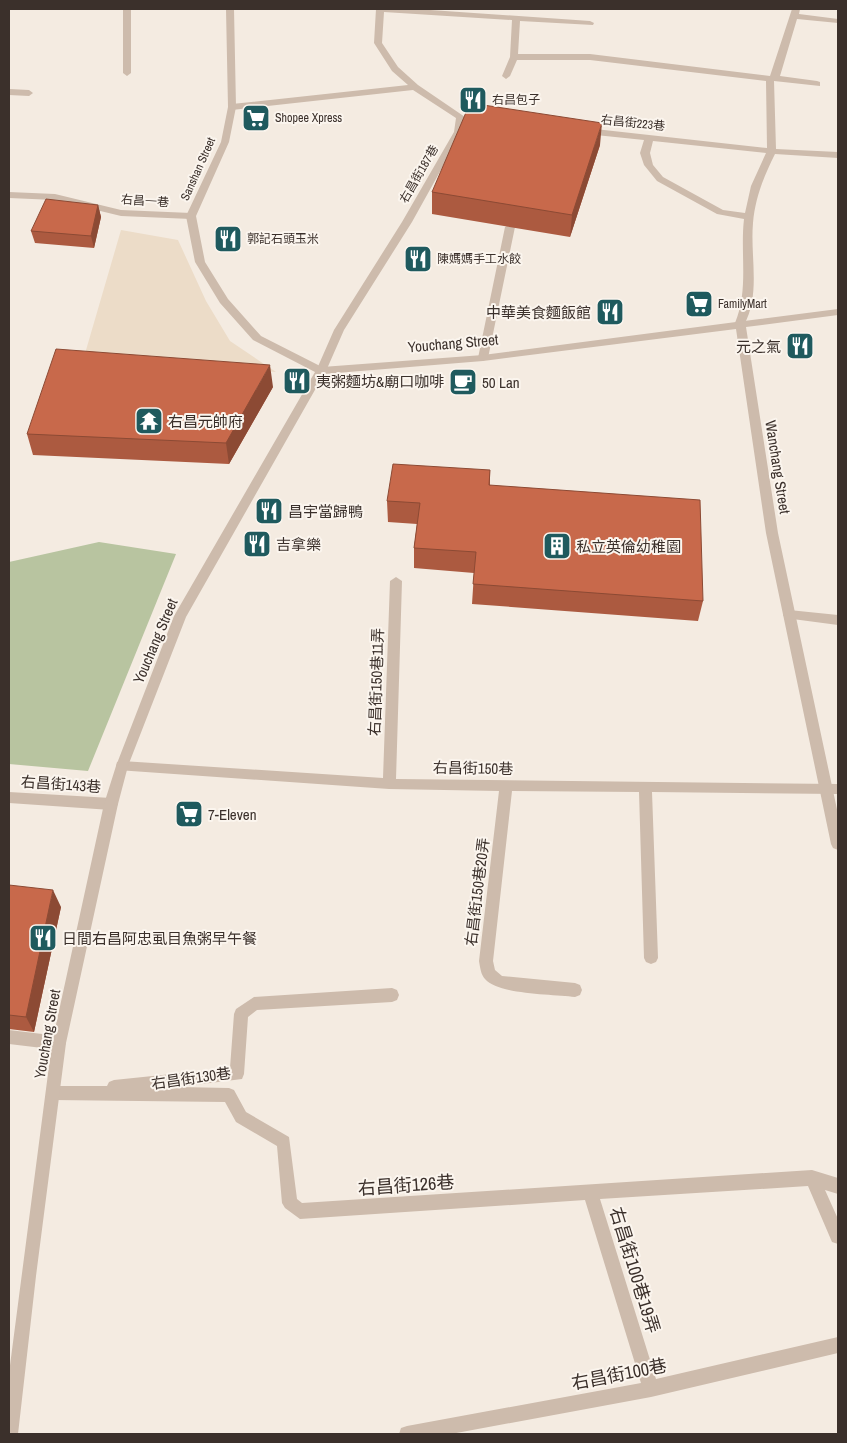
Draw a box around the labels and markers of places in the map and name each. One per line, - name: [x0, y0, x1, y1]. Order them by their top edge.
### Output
- restaurant icon: 右昌包子: [458, 85, 488, 115]
- place label: 右昌包子: [492, 92, 540, 108]
- supermarket icon: Shopee Xpress: [241, 103, 271, 133]
- place label: Shopee Xpress: [275, 110, 342, 126]
- restaurant icon: 郭記石頭玉米: [213, 224, 243, 254]
- place label: 郭記石頭玉米: [247, 231, 319, 247]
- restaurant icon: 陳媽媽手工水餃: [403, 244, 433, 274]
- place label: 陳媽媽手工水餃: [437, 251, 521, 267]
- supermarket icon: FamilyMart: [684, 289, 714, 319]
- place label: FamilyMart: [718, 296, 767, 312]
- restaurant icon: 中華美食麵飯館: [595, 297, 625, 327]
- place label: 中華美食麵飯館: [486, 302, 591, 323]
- restaurant icon: 元之氣: [785, 331, 815, 361]
- place label: 元之氣: [736, 336, 781, 357]
- restaurant icon: 夷粥麵坊&廟口咖啡: [282, 366, 312, 396]
- cafe icon: 50 Lan: [448, 367, 478, 397]
- place label: 夷粥麵坊&廟口咖啡: [316, 371, 444, 392]
- place label: 50 Lan: [482, 372, 520, 393]
- temple icon: 右昌元帥府: [134, 406, 164, 436]
- place label: 右昌元帥府: [168, 411, 243, 432]
- restaurant icon: 昌宇當歸鴨: [254, 496, 284, 526]
- place label: 昌宇當歸鴨: [288, 501, 363, 522]
- restaurant icon: 吉拿樂: [242, 529, 272, 559]
- building icon: 私立英倫幼稚園: [542, 531, 572, 561]
- place label: 吉拿樂: [276, 534, 321, 555]
- place label: 私立英倫幼稚園: [576, 536, 681, 557]
- supermarket icon: 7-Eleven: [174, 799, 204, 829]
- place label: 7-Eleven: [208, 804, 257, 825]
- restaurant icon: 日間右昌阿忠虱目魚粥早午餐: [28, 923, 58, 953]
- place label: 日間右昌阿忠虱目魚粥早午餐: [62, 928, 257, 949]

